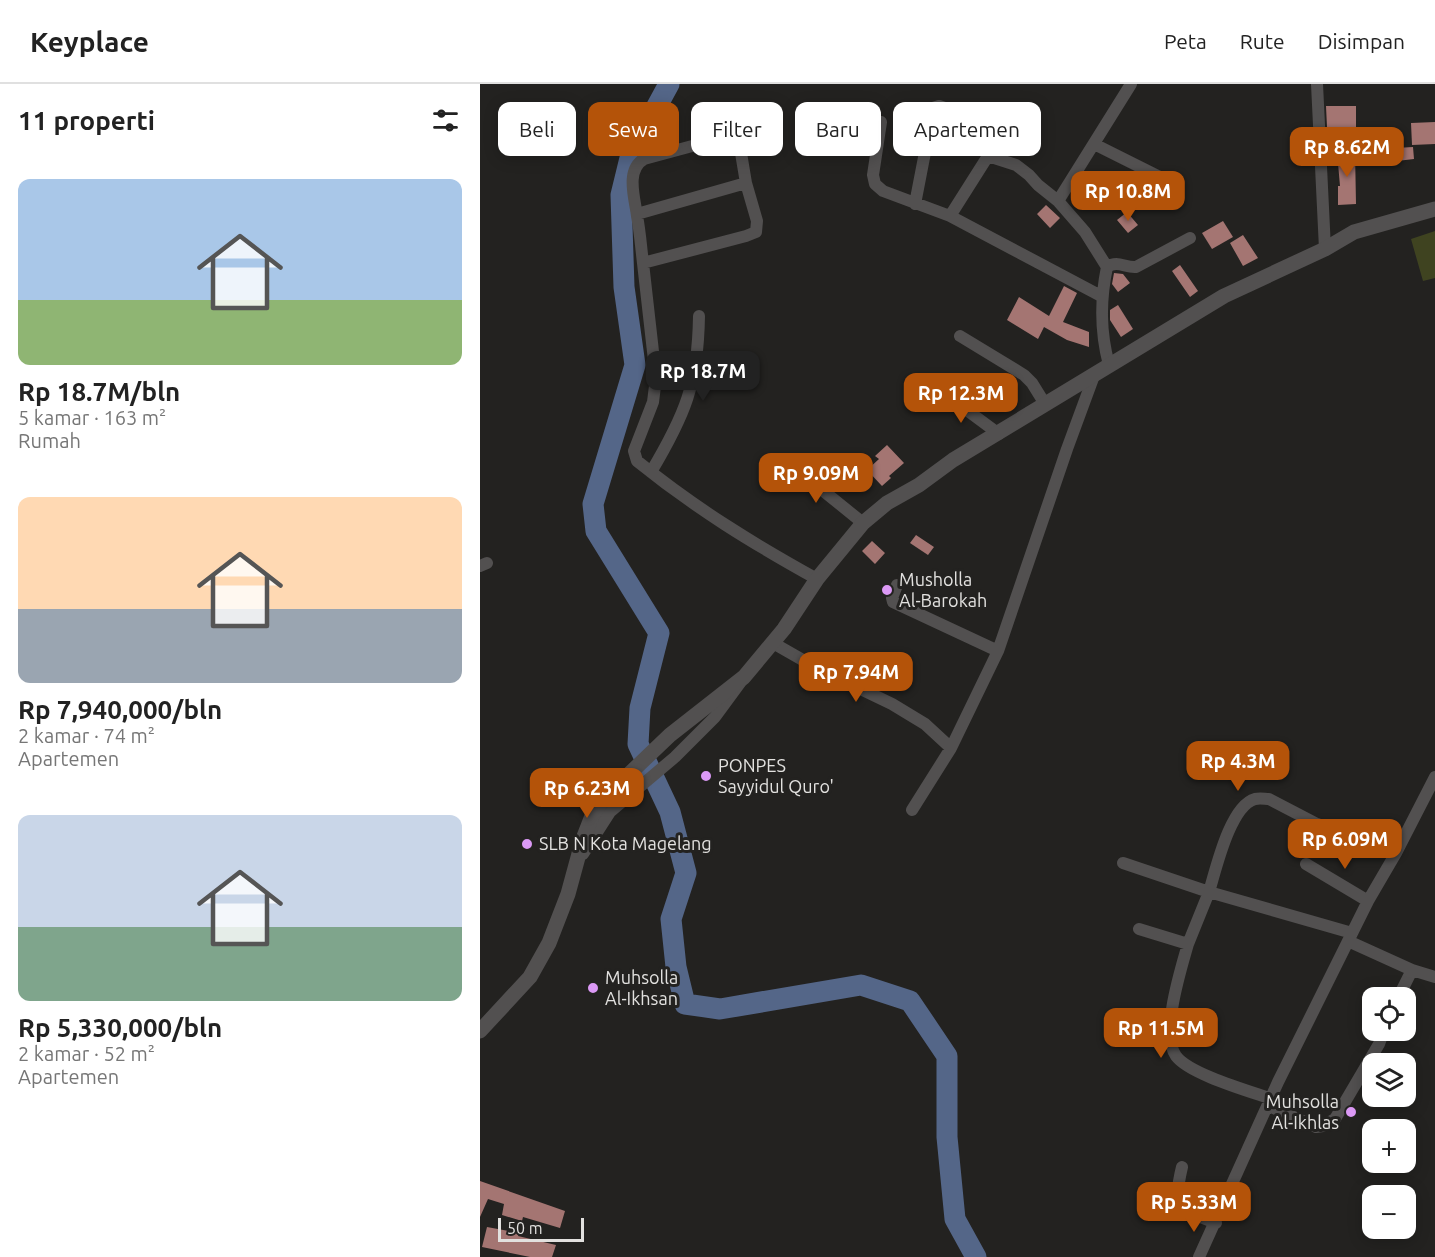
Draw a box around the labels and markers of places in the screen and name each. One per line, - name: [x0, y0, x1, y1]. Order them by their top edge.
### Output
- pin: Rp 8.62M: [1285, 127, 1409, 178]
- pin: Rp 10.8M: [1066, 171, 1190, 222]
- pin: Rp 18.7M: [641, 351, 765, 402]
- pin: Rp 12.3M: [899, 373, 1023, 424]
- pin: Rp 9.09M: [754, 453, 878, 504]
- place label: Musholla Al-Barokah: [899, 569, 987, 610]
- marker: Musholla Al-Barokah: [880, 583, 894, 597]
- pin: Rp 7.94M: [794, 652, 918, 703]
- pin: Rp 4.3M: [1183, 741, 1293, 792]
- place label: PONPES Sayyidul Quro': [718, 755, 834, 797]
- pin: Rp 6.23M: [525, 768, 649, 819]
- marker: PONPES Sayyidul Quro': [699, 769, 713, 783]
- pin: Rp 6.09M: [1283, 819, 1407, 870]
- place label: SLB N Kota Magelang: [539, 833, 712, 853]
- marker: SLB N Kota Magelang: [520, 837, 534, 851]
- place label: Muhsolla Al-Ikhsan: [605, 967, 678, 1008]
- marker: Muhsolla Al-Ikhsan: [586, 981, 600, 995]
- pin: Rp 11.5M: [1099, 1008, 1223, 1059]
- place label: Muhsolla Al-Ikhlas: [1266, 1091, 1339, 1132]
- marker: Muhsolla Al-Ikhlas: [1344, 1105, 1358, 1119]
- pin: Rp 5.33M: [1132, 1182, 1256, 1233]

